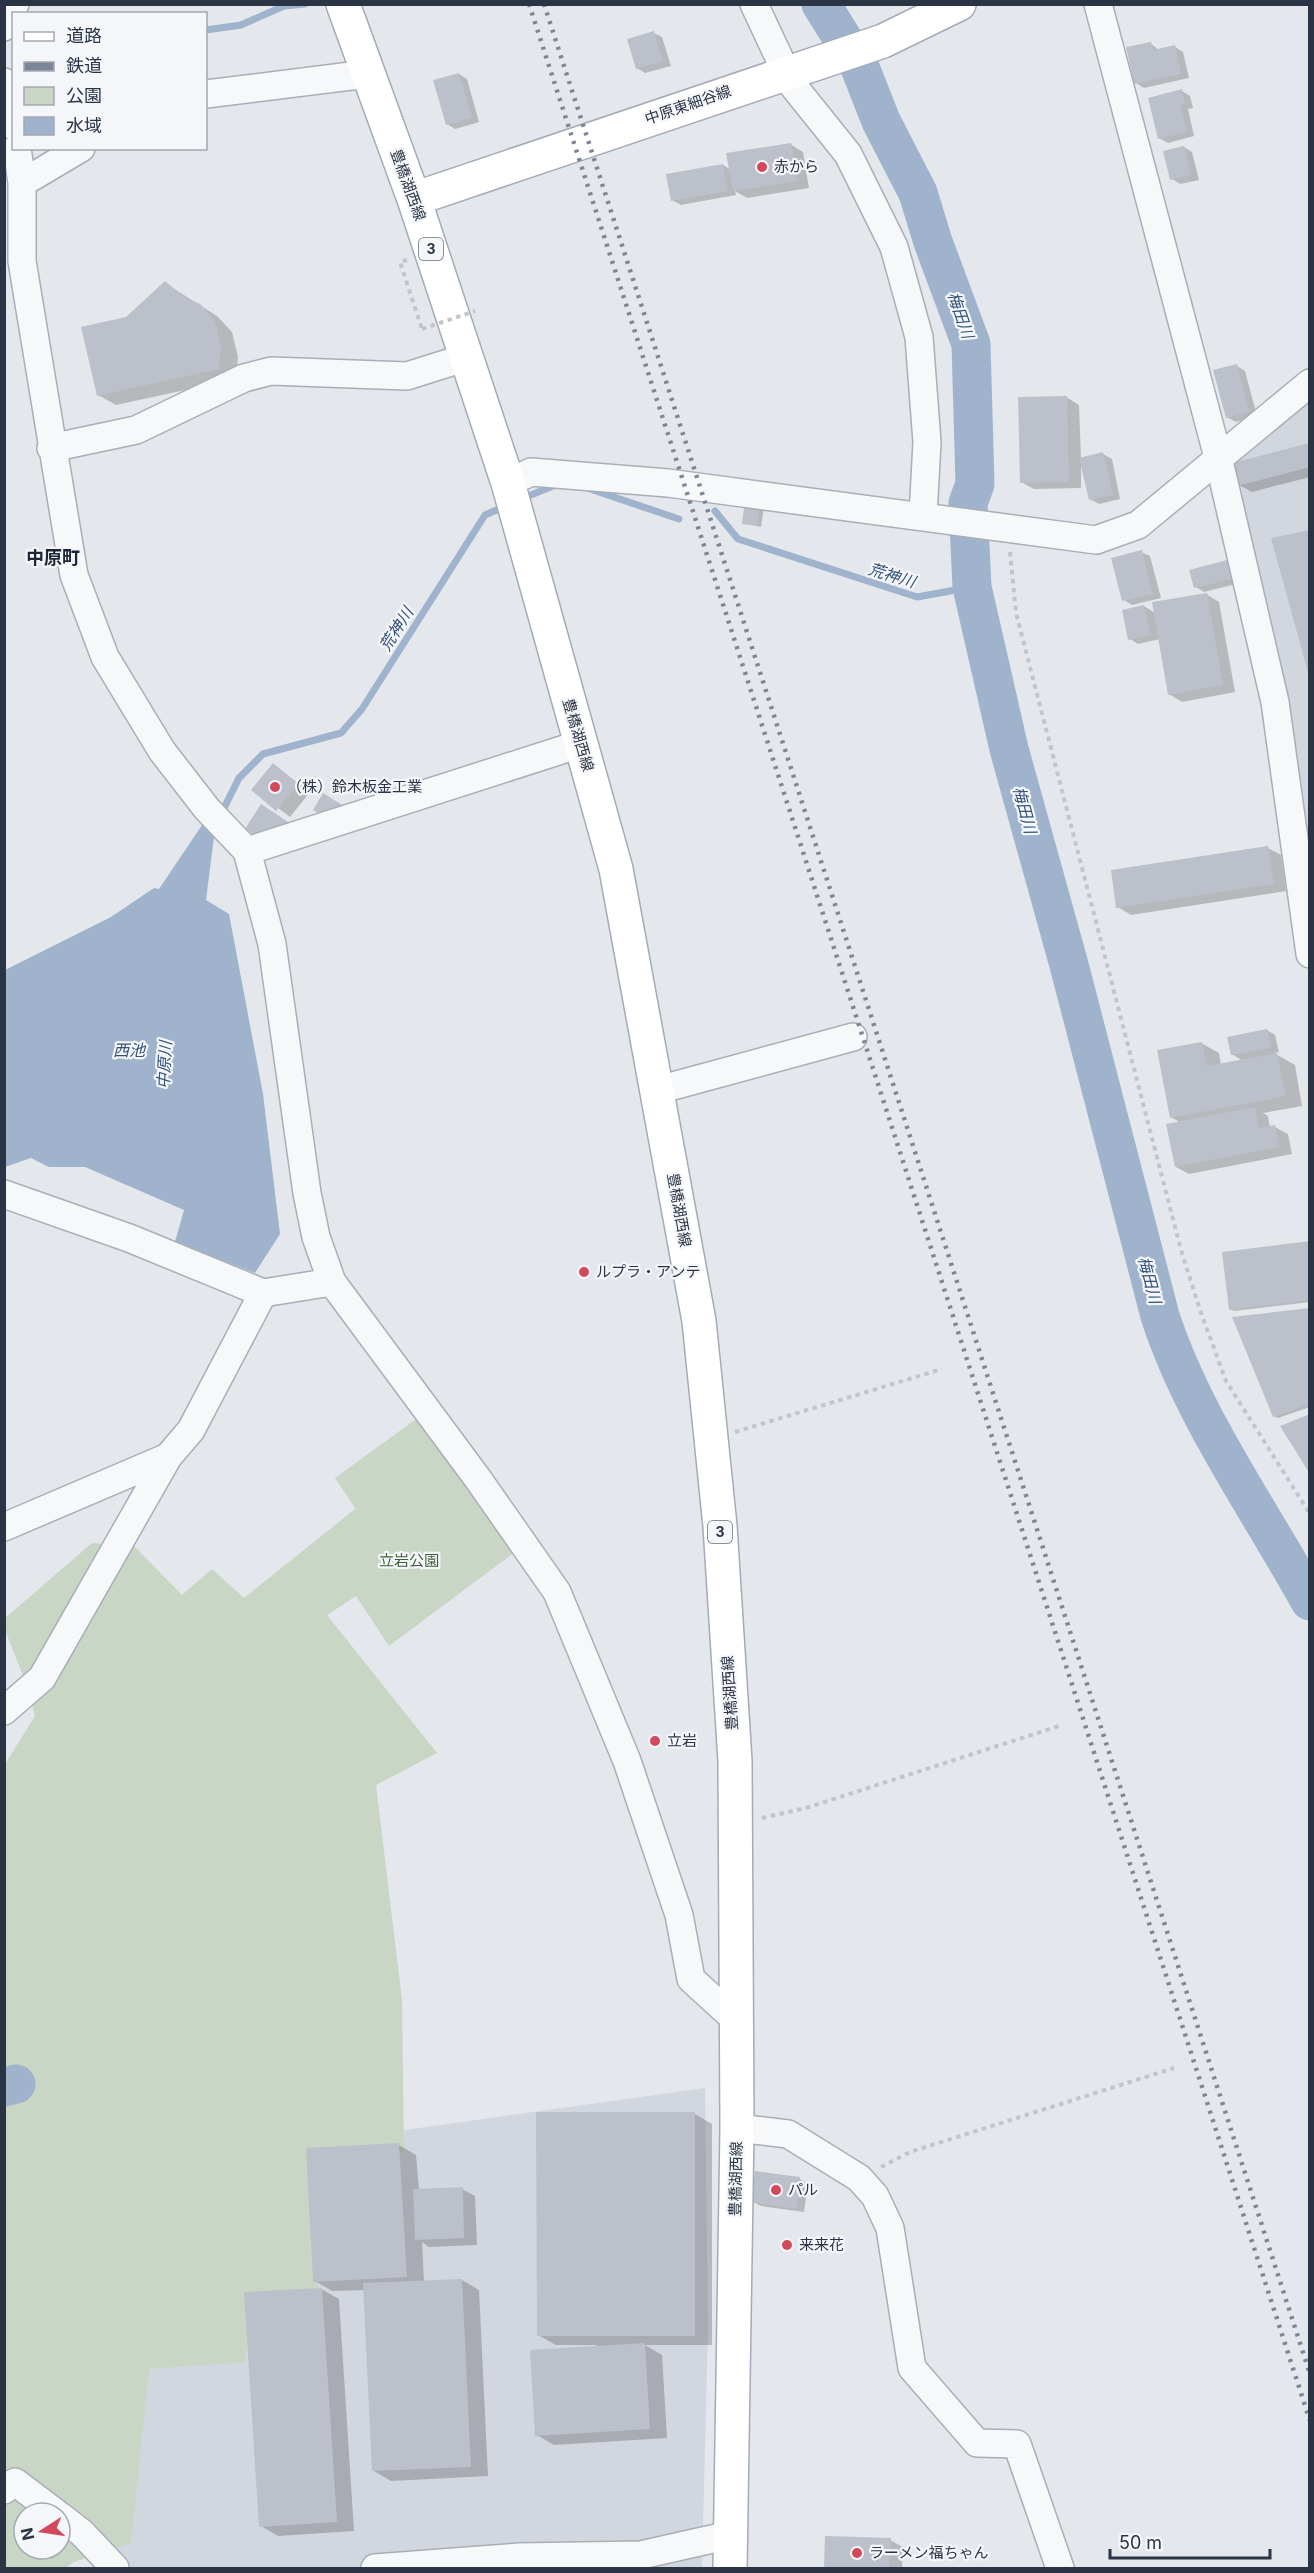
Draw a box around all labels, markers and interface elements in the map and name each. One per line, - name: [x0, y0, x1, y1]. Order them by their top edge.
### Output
- legend: [12, 12, 207, 150]
- text: 道路: [66, 25, 102, 46]
- text: 鉄道: [66, 55, 102, 76]
- street label: 中原東細谷線: [642, 81, 733, 128]
- text: 公園: [66, 85, 102, 106]
- text: 水域: [66, 115, 102, 136]
- street label: 豊橋湖西線: [387, 146, 430, 223]
- place label: 赤から: [774, 157, 819, 176]
- marker: 赤から: [755, 160, 769, 174]
- road number: 3: [419, 238, 443, 260]
- water label: 梅田川: [944, 289, 979, 343]
- district label: 中原町: [26, 547, 80, 568]
- water label: 荒神川: [866, 558, 920, 592]
- water label: 荒神川: [375, 602, 418, 655]
- street label: 豊橋湖西線: [559, 696, 598, 774]
- place label: （株）鈴木板金工業: [287, 777, 422, 796]
- marker: （株）鈴木板金工業: [268, 780, 282, 794]
- water label: 梅田川: [1009, 784, 1041, 838]
- water label: 中原川: [153, 1039, 175, 1089]
- water label: 西池: [113, 1040, 147, 1060]
- street label: 豊橋湖西線: [664, 1171, 695, 1249]
- water label: 梅田川: [1134, 1254, 1166, 1308]
- place label: ルプラ・アンテ: [596, 1262, 700, 1281]
- marker: ルプラ・アンテ: [577, 1265, 591, 1279]
- road number: 3: [708, 1521, 732, 1543]
- park label: 立岩公園: [379, 1551, 439, 1570]
- street label: 豊橋湖西線: [717, 1655, 742, 1731]
- place label: 立岩: [667, 1731, 697, 1750]
- marker: 立岩: [648, 1734, 662, 1748]
- street label: 豊橋湖西線: [725, 2141, 746, 2217]
- place label: パル: [788, 2180, 818, 2199]
- marker: パル: [769, 2183, 783, 2197]
- place label: 来来花: [799, 2235, 844, 2254]
- marker: 来来花: [780, 2238, 794, 2252]
- north arrow: [12, 2501, 72, 2561]
- scale bar: [1110, 2522, 1270, 2560]
- text: N: [16, 2526, 38, 2542]
- text: 50 m: [1119, 2532, 1162, 2553]
- place label: ラーメン福ちゃん: [869, 2543, 988, 2562]
- marker: ラーメン福ちゃん: [850, 2546, 864, 2560]

